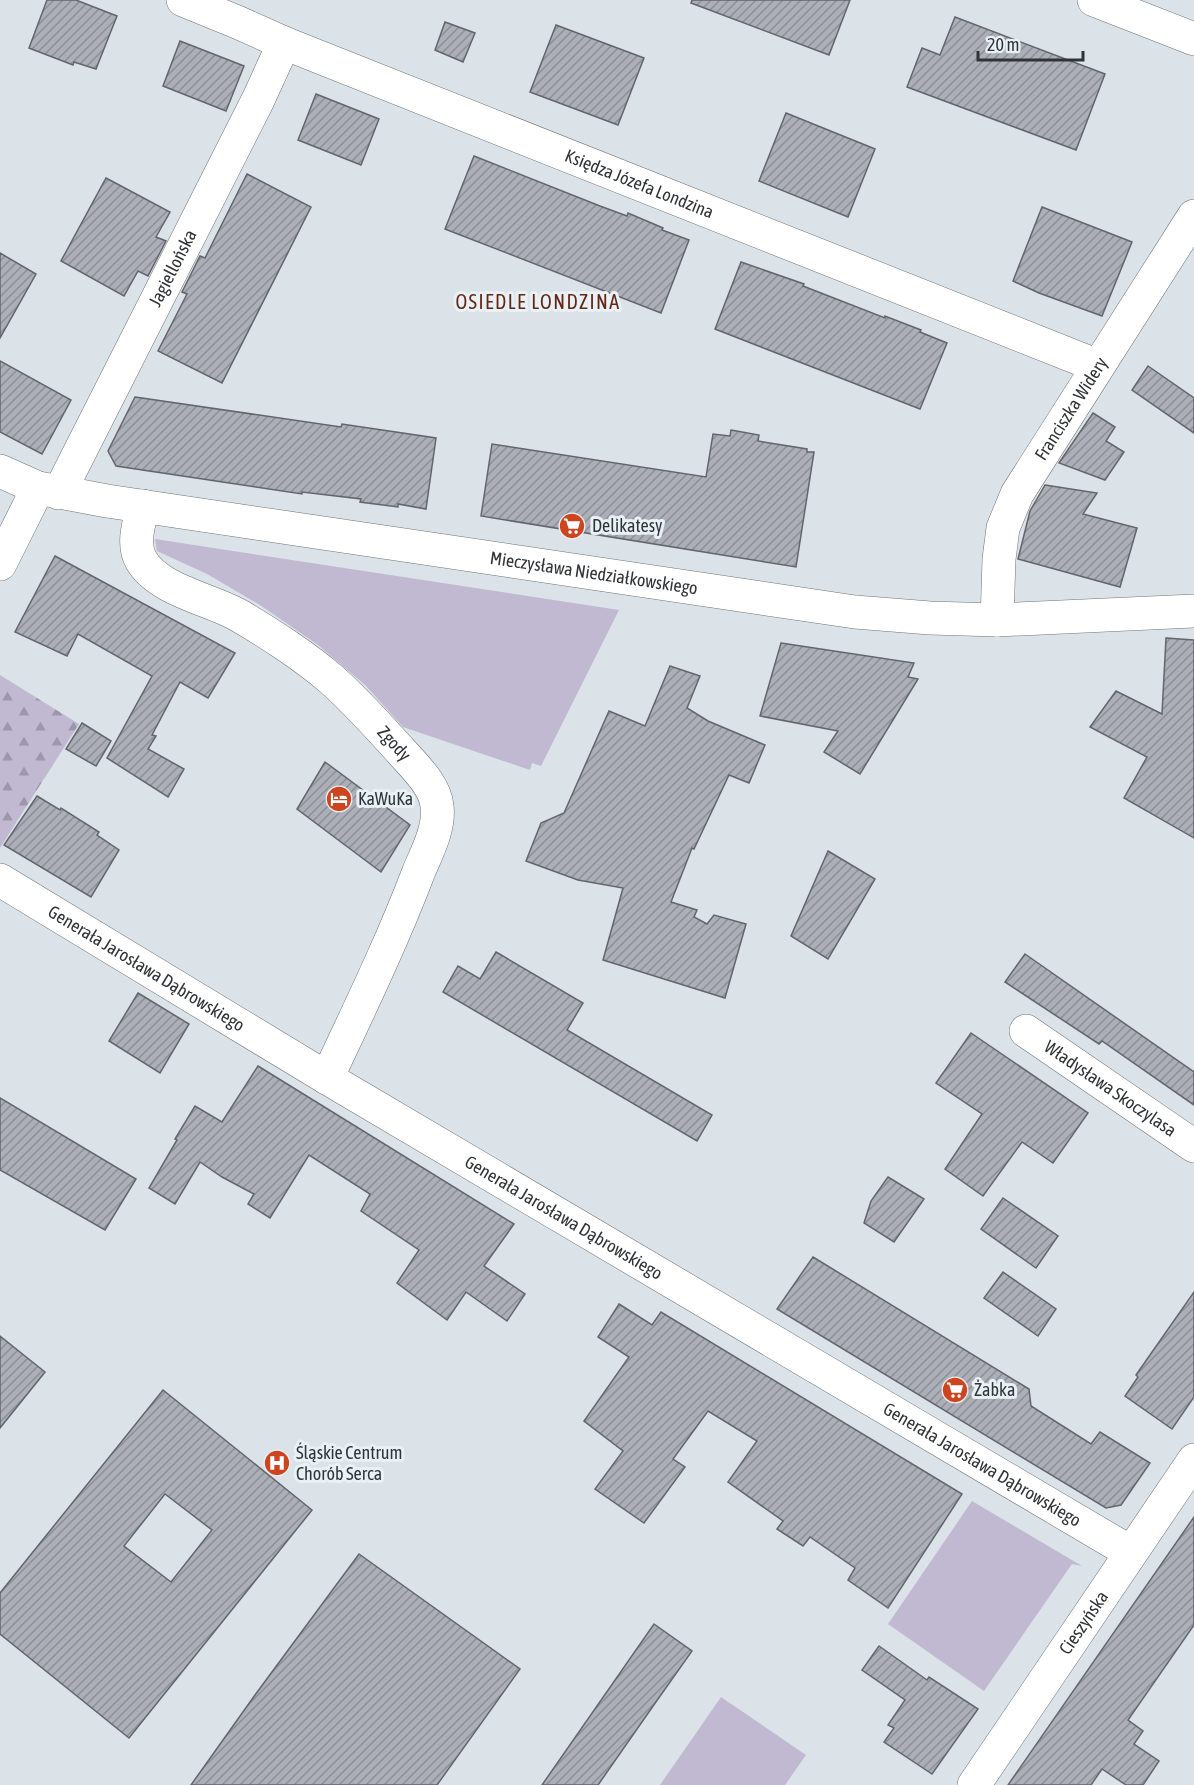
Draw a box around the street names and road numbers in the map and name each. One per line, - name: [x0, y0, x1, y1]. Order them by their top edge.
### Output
- street label: Księdza Józefa Londzina: [562, 145, 717, 222]
- street label: Jagiellońska: [144, 226, 201, 310]
- street label: Franciszka Widery: [1030, 353, 1111, 464]
- street label: Mieczysława Niedziałkowskiego: [489, 547, 699, 599]
- street label: Zgody: [373, 721, 416, 765]
- street label: Generała Jarosława Dąbrowskiego: [45, 901, 249, 1036]
- street label: Władysława Skoczylasa: [1040, 1036, 1180, 1141]
- street label: Generała Jarosława Dąbrowskiego: [461, 1151, 666, 1284]
- street label: Generała Jarosława Dąbrowskiego: [880, 1398, 1085, 1531]
- street label: Cieszyńska: [1055, 1587, 1112, 1658]

